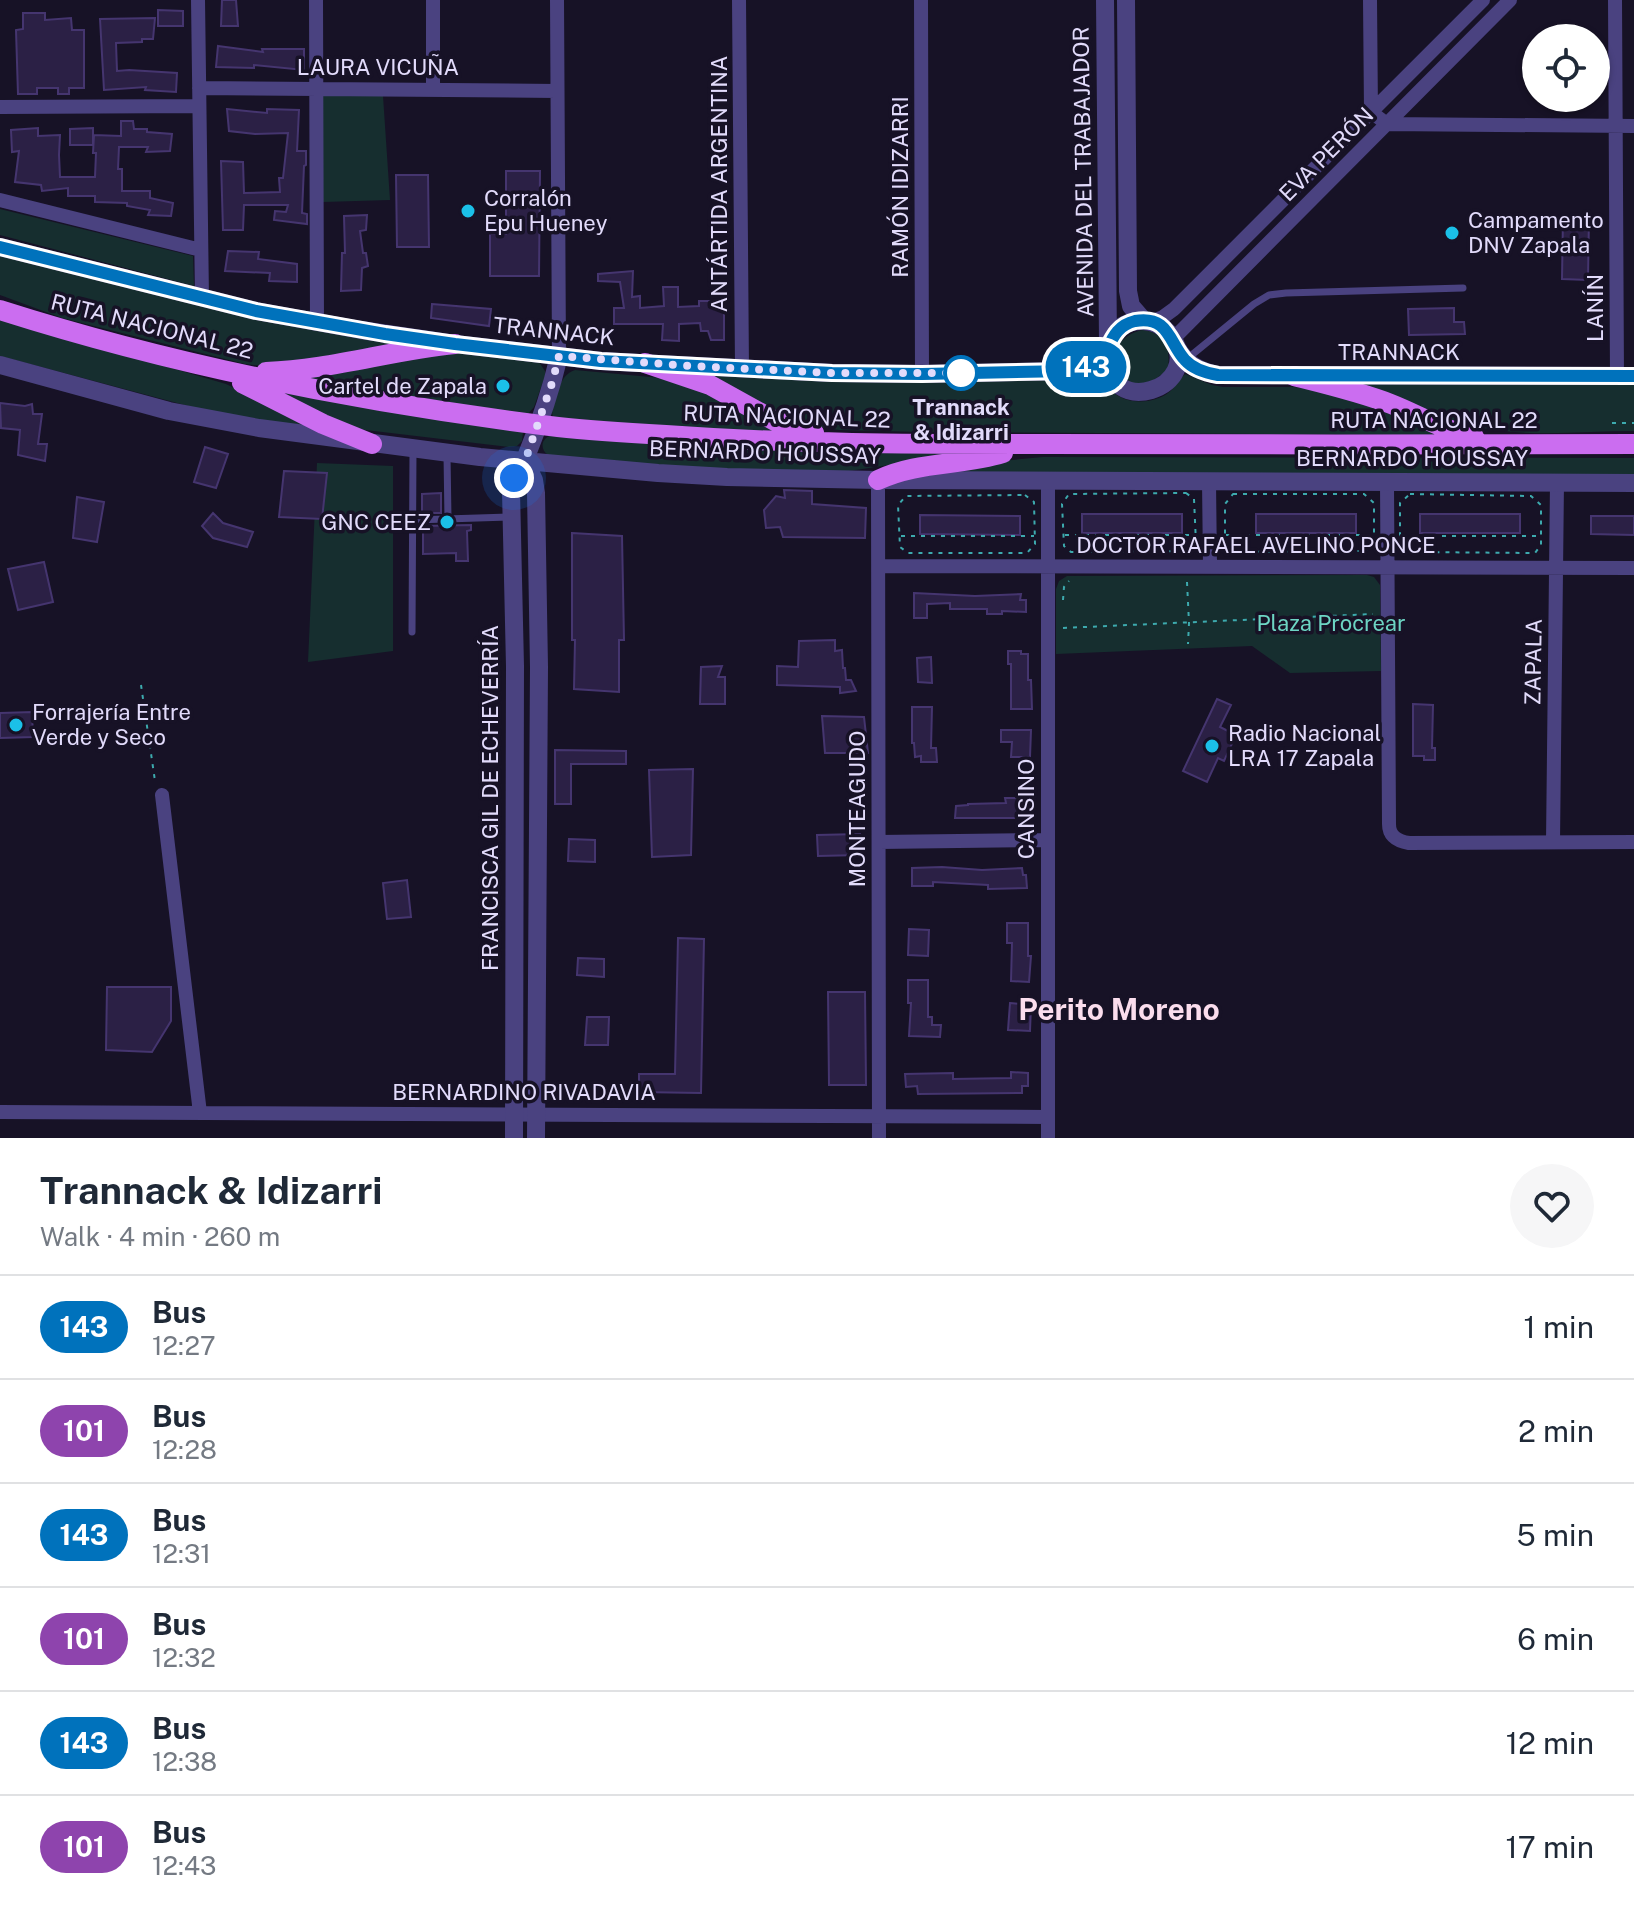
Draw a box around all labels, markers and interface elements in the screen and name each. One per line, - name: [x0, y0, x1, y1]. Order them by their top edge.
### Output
- map controls: [1522, 24, 1610, 112]
- button: locate: [1522, 24, 1610, 112]
- street label: AVENIDA DEL TRABAJADOR: [1067, 26, 1099, 318]
- street label: LAURA VICUÑA: [297, 53, 459, 80]
- street label: ANTÁRTIDA ARGENTINA: [706, 56, 732, 312]
- street label: RAMÓN IDIZARRI: [886, 96, 913, 278]
- street label: EVA PERÓN: [1273, 101, 1378, 206]
- place label: Corralón Epu Hueney: [484, 185, 608, 236]
- marker: Corralón Epu Hueney: [459, 202, 477, 220]
- place label: Campamento DNV Zapala: [1468, 207, 1604, 258]
- marker: Campamento DNV Zapala: [1443, 224, 1461, 242]
- street label: LANÍN: [1582, 274, 1608, 342]
- street label: RUTA NACIONAL 22: [48, 288, 256, 364]
- street label: TRANNACK: [492, 312, 616, 350]
- street label: TRANNACK: [1338, 339, 1460, 365]
- line badge: 143: [1040, 341, 1132, 393]
- text: 143: [1062, 350, 1110, 383]
- marker: Trannack & Idizarri: [944, 356, 978, 390]
- place label: Cartel de Zapala: [318, 373, 487, 399]
- marker: Cartel de Zapala: [494, 377, 512, 395]
- place label: Trannack & Idizarri: [912, 394, 1010, 445]
- street label: RUTA NACIONAL 22: [683, 399, 891, 433]
- street label: RUTA NACIONAL 22: [1330, 407, 1538, 433]
- street label: BERNARDO HOUSSAY: [649, 435, 882, 469]
- street label: BERNARDO HOUSSAY: [1296, 445, 1529, 471]
- your location: [494, 458, 534, 498]
- place label: GNC CEEZ: [321, 509, 431, 535]
- marker: GNC CEEZ: [438, 513, 456, 531]
- street label: DOCTOR RAFAEL AVELINO PONCE: [1076, 532, 1436, 558]
- park label: Plaza Procrear: [1256, 610, 1406, 636]
- street label: ZAPALA: [1519, 618, 1547, 706]
- street label: FRANCISCA GIL DE ECHEVERRÍA: [477, 625, 503, 971]
- place label: Forrajería Entre Verde y Seco: [32, 699, 191, 750]
- marker: Forrajería Entre Verde y Seco: [7, 716, 25, 734]
- place label: Radio Nacional LRA 17 Zapala: [1228, 720, 1381, 771]
- street label: MONTEAGUDO: [844, 731, 870, 887]
- marker: Radio Nacional LRA 17 Zapala: [1203, 737, 1221, 755]
- street label: CANSINO: [1013, 759, 1039, 859]
- district label: Perito Moreno: [1018, 991, 1220, 1027]
- street label: BERNARDINO RIVADAVIA: [392, 1079, 656, 1105]
- button: heart: [1510, 1164, 1594, 1248]
- text: Trannack & Idizarri: [40, 1168, 382, 1213]
- text: Walk · 4 min · 260 m: [40, 1221, 280, 1252]
- text: Bus: [152, 1294, 206, 1330]
- text: 1 min: [1524, 1309, 1594, 1345]
- text: 143: [60, 1310, 108, 1343]
- text: 12:27: [152, 1330, 216, 1361]
- text: Bus: [152, 1398, 206, 1434]
- text: 2 min: [1518, 1413, 1594, 1449]
- text: 101: [63, 1414, 105, 1447]
- text: 12:28: [152, 1434, 217, 1465]
- text: Bus: [152, 1502, 206, 1538]
- text: 5 min: [1517, 1517, 1594, 1553]
- text: 143: [60, 1518, 108, 1551]
- text: 12:31: [152, 1538, 211, 1569]
- text: Bus: [152, 1606, 206, 1642]
- text: 6 min: [1517, 1621, 1594, 1657]
- text: 101: [63, 1622, 105, 1655]
- text: 12:32: [152, 1642, 216, 1673]
- text: Bus: [152, 1710, 206, 1746]
- text: 12 min: [1506, 1725, 1594, 1761]
- text: 143: [60, 1726, 108, 1759]
- text: 12:38: [152, 1746, 217, 1777]
- text: Bus: [152, 1814, 206, 1850]
- text: 17 min: [1506, 1829, 1594, 1865]
- text: 101: [63, 1830, 105, 1863]
- text: 12:43: [152, 1850, 217, 1881]

